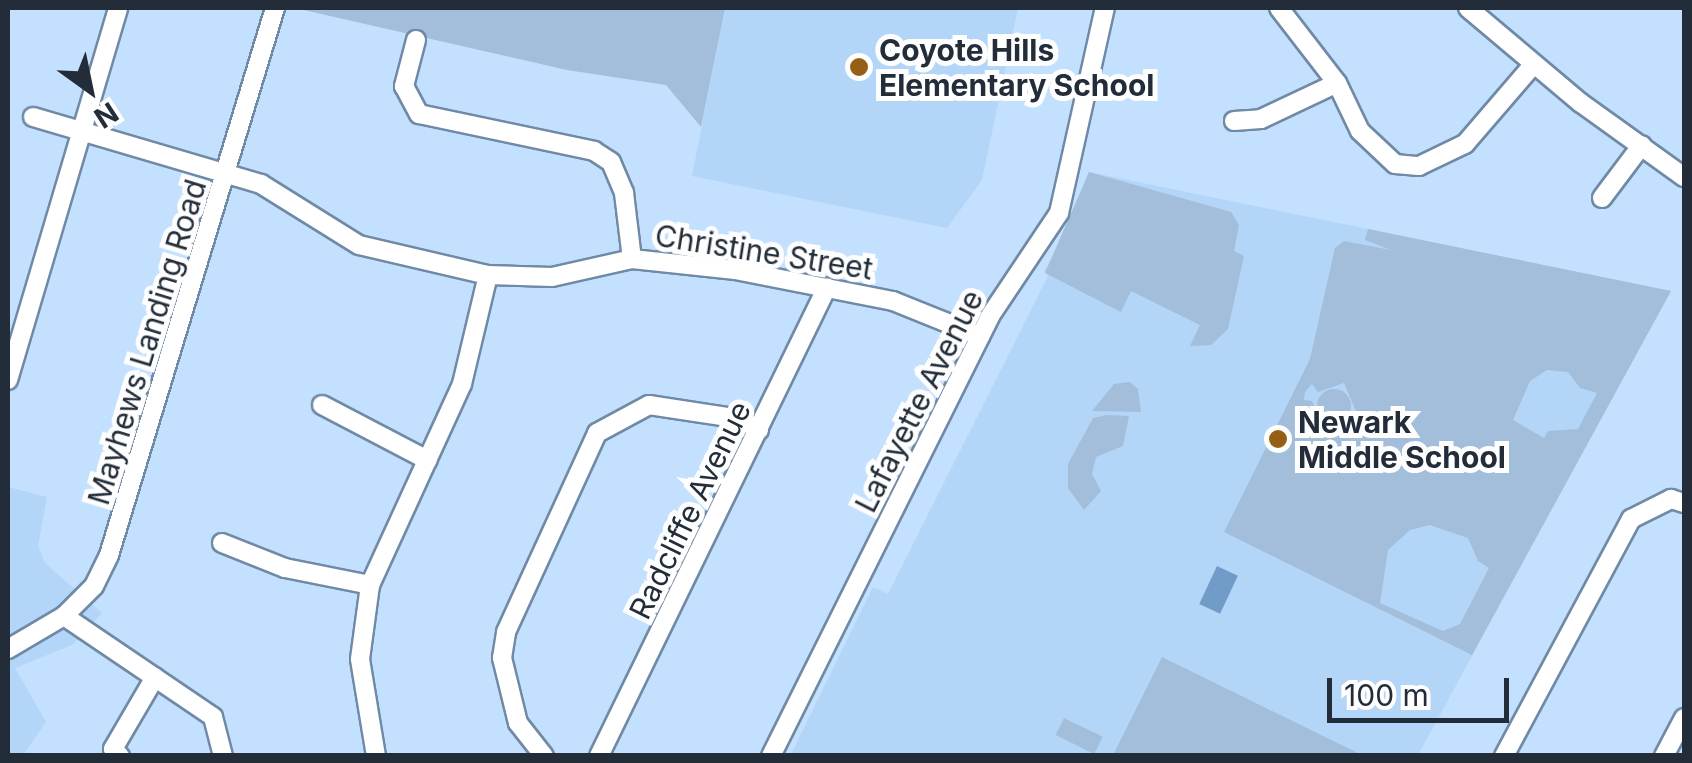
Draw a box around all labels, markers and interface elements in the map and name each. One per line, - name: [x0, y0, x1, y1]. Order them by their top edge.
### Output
- place label: Coyote Hills Elementary School: [879, 32, 1154, 102]
- north arrow: [40, 40, 140, 140]
- marker: Coyote Hills Elementary School: [848, 56, 870, 78]
- text: N: [88, 95, 125, 135]
- street label: Mayhews Landing Road: [80, 175, 214, 509]
- street label: Christine Street: [653, 217, 875, 287]
- street label: Lafayette Avenue: [847, 284, 991, 518]
- street label: Radcliffe Avenue: [622, 395, 758, 625]
- place label: Newark Middle School: [1298, 404, 1506, 474]
- marker: Newark Middle School: [1267, 428, 1289, 450]
- scale bar: [1332, 658, 1514, 720]
- text: 100 m: [1344, 677, 1429, 713]

